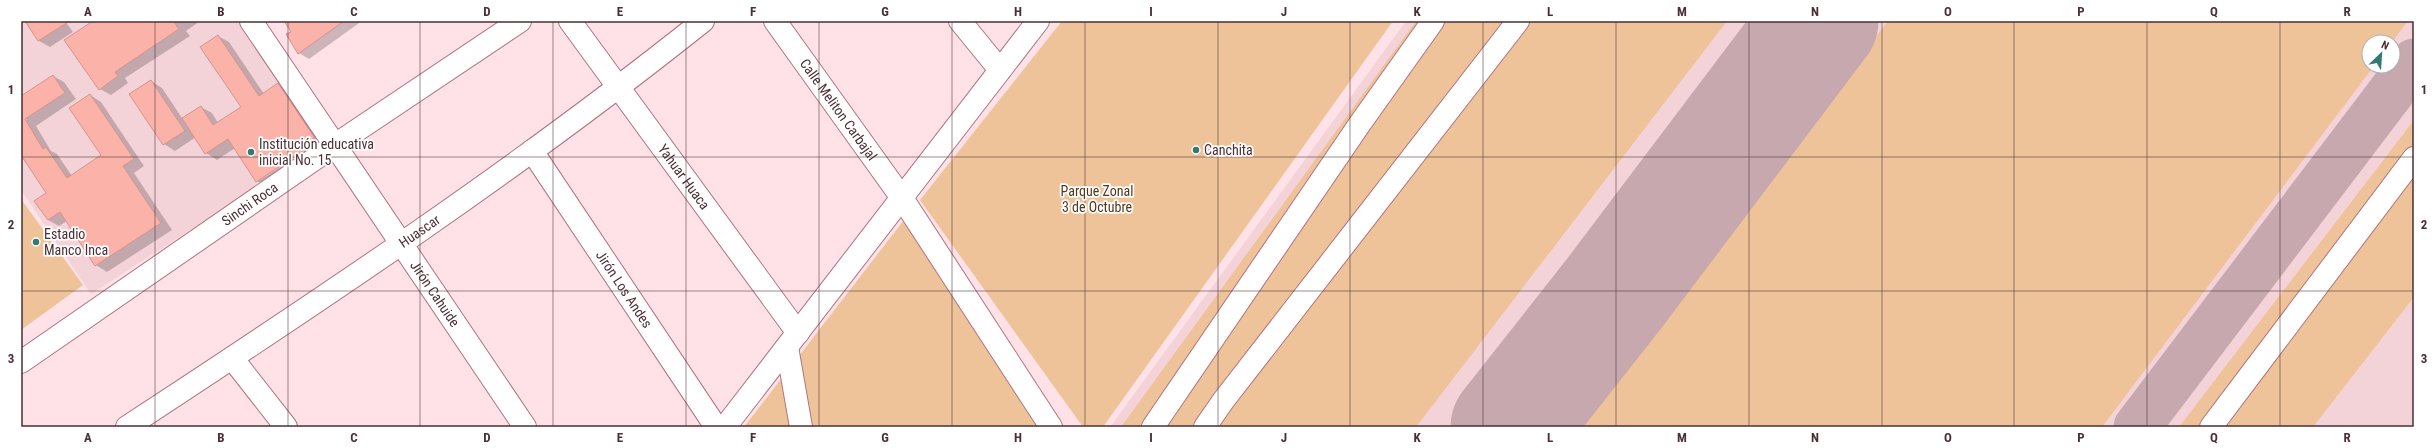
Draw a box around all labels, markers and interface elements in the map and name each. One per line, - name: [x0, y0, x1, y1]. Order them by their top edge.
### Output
- text: A: [84, 4, 92, 19]
- text: B: [217, 4, 225, 19]
- text: C: [350, 4, 358, 19]
- text: D: [483, 4, 491, 19]
- text: E: [617, 4, 624, 19]
- text: F: [750, 4, 756, 19]
- text: G: [881, 4, 889, 19]
- text: H: [1014, 4, 1022, 19]
- text: I: [1149, 4, 1153, 19]
- text: J: [1281, 4, 1287, 19]
- text: K: [1413, 4, 1421, 19]
- text: L: [1547, 4, 1553, 19]
- text: M: [1677, 4, 1687, 19]
- text: N: [1811, 4, 1819, 19]
- text: O: [1944, 4, 1952, 19]
- text: P: [2077, 4, 2085, 19]
- text: Q: [2210, 4, 2218, 19]
- text: R: [2343, 4, 2351, 19]
- north arrow: [2361, 34, 2401, 74]
- text: N: [2379, 38, 2391, 53]
- street label: Calle Meliton Carbajal: [797, 56, 880, 163]
- text: 1: [8, 82, 14, 97]
- text: 1: [2421, 82, 2427, 97]
- place label: Institución educativa inicial No. 15: [259, 136, 374, 168]
- street label: Yahuar Huaca: [655, 141, 713, 213]
- place label: Canchita: [1204, 142, 1253, 158]
- marker: Canchita: [1191, 145, 1201, 155]
- marker: Institución educativa inicial No. 15: [246, 147, 256, 157]
- street label: Sinchi Roca: [219, 179, 281, 229]
- park label: Parque Zonal 3 de Octubre: [1061, 183, 1133, 215]
- street label: Huascar: [396, 211, 443, 251]
- text: 2: [8, 217, 15, 232]
- text: 2: [2421, 217, 2428, 232]
- place label: Estadio Manco Inca: [44, 226, 108, 258]
- marker: Estadio Manco Inca: [31, 237, 41, 247]
- street label: Jirón Los Andes: [593, 248, 655, 331]
- street label: Jirón Cahuide: [407, 258, 463, 330]
- text: 3: [8, 351, 14, 366]
- text: 3: [2421, 351, 2427, 366]
- text: A: [84, 430, 92, 445]
- text: B: [217, 430, 225, 445]
- text: C: [350, 430, 358, 445]
- text: D: [483, 430, 491, 445]
- text: E: [617, 430, 624, 445]
- text: F: [750, 430, 756, 445]
- text: G: [881, 430, 889, 445]
- text: H: [1014, 430, 1022, 445]
- text: I: [1149, 430, 1153, 445]
- text: J: [1281, 430, 1287, 445]
- text: K: [1413, 430, 1421, 445]
- text: L: [1547, 430, 1553, 445]
- text: M: [1677, 430, 1687, 445]
- text: N: [1811, 430, 1819, 445]
- text: O: [1944, 430, 1952, 445]
- text: P: [2077, 430, 2085, 445]
- text: Q: [2210, 430, 2218, 445]
- text: R: [2343, 430, 2351, 445]

